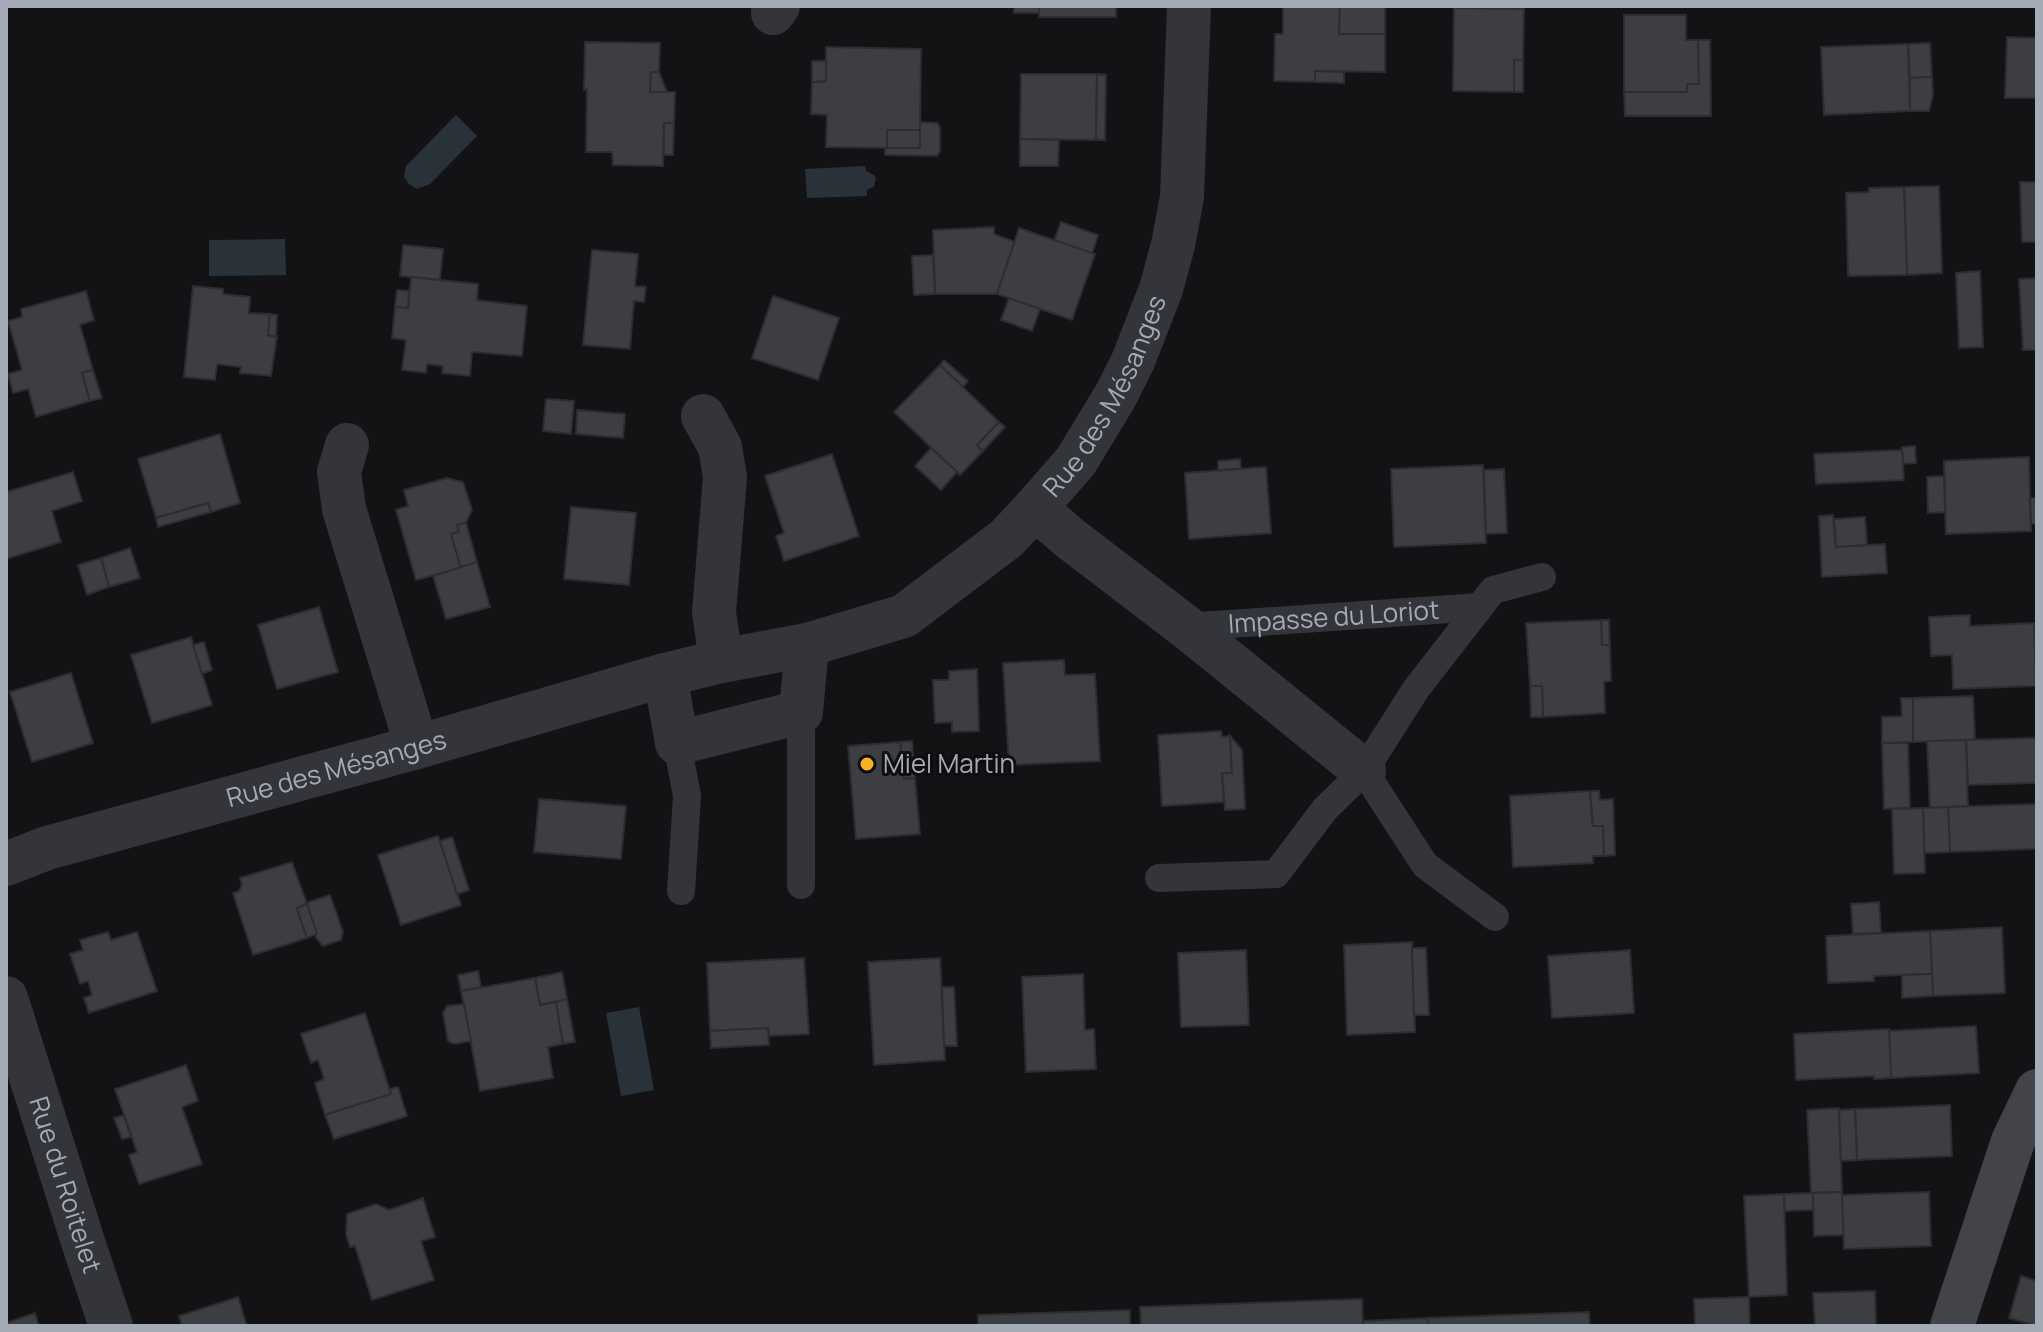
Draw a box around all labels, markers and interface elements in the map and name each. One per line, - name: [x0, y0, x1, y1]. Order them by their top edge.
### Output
- street label: Rue des Mésanges: [1034, 290, 1174, 504]
- street label: Impasse du Loriot: [1227, 591, 1440, 641]
- street label: Rue des Mésanges: [222, 720, 450, 815]
- place label: Miel Martin: [883, 745, 1015, 781]
- marker: Miel Martin: [858, 755, 876, 773]
- street label: Rue du Roitelet: [21, 1092, 111, 1277]

